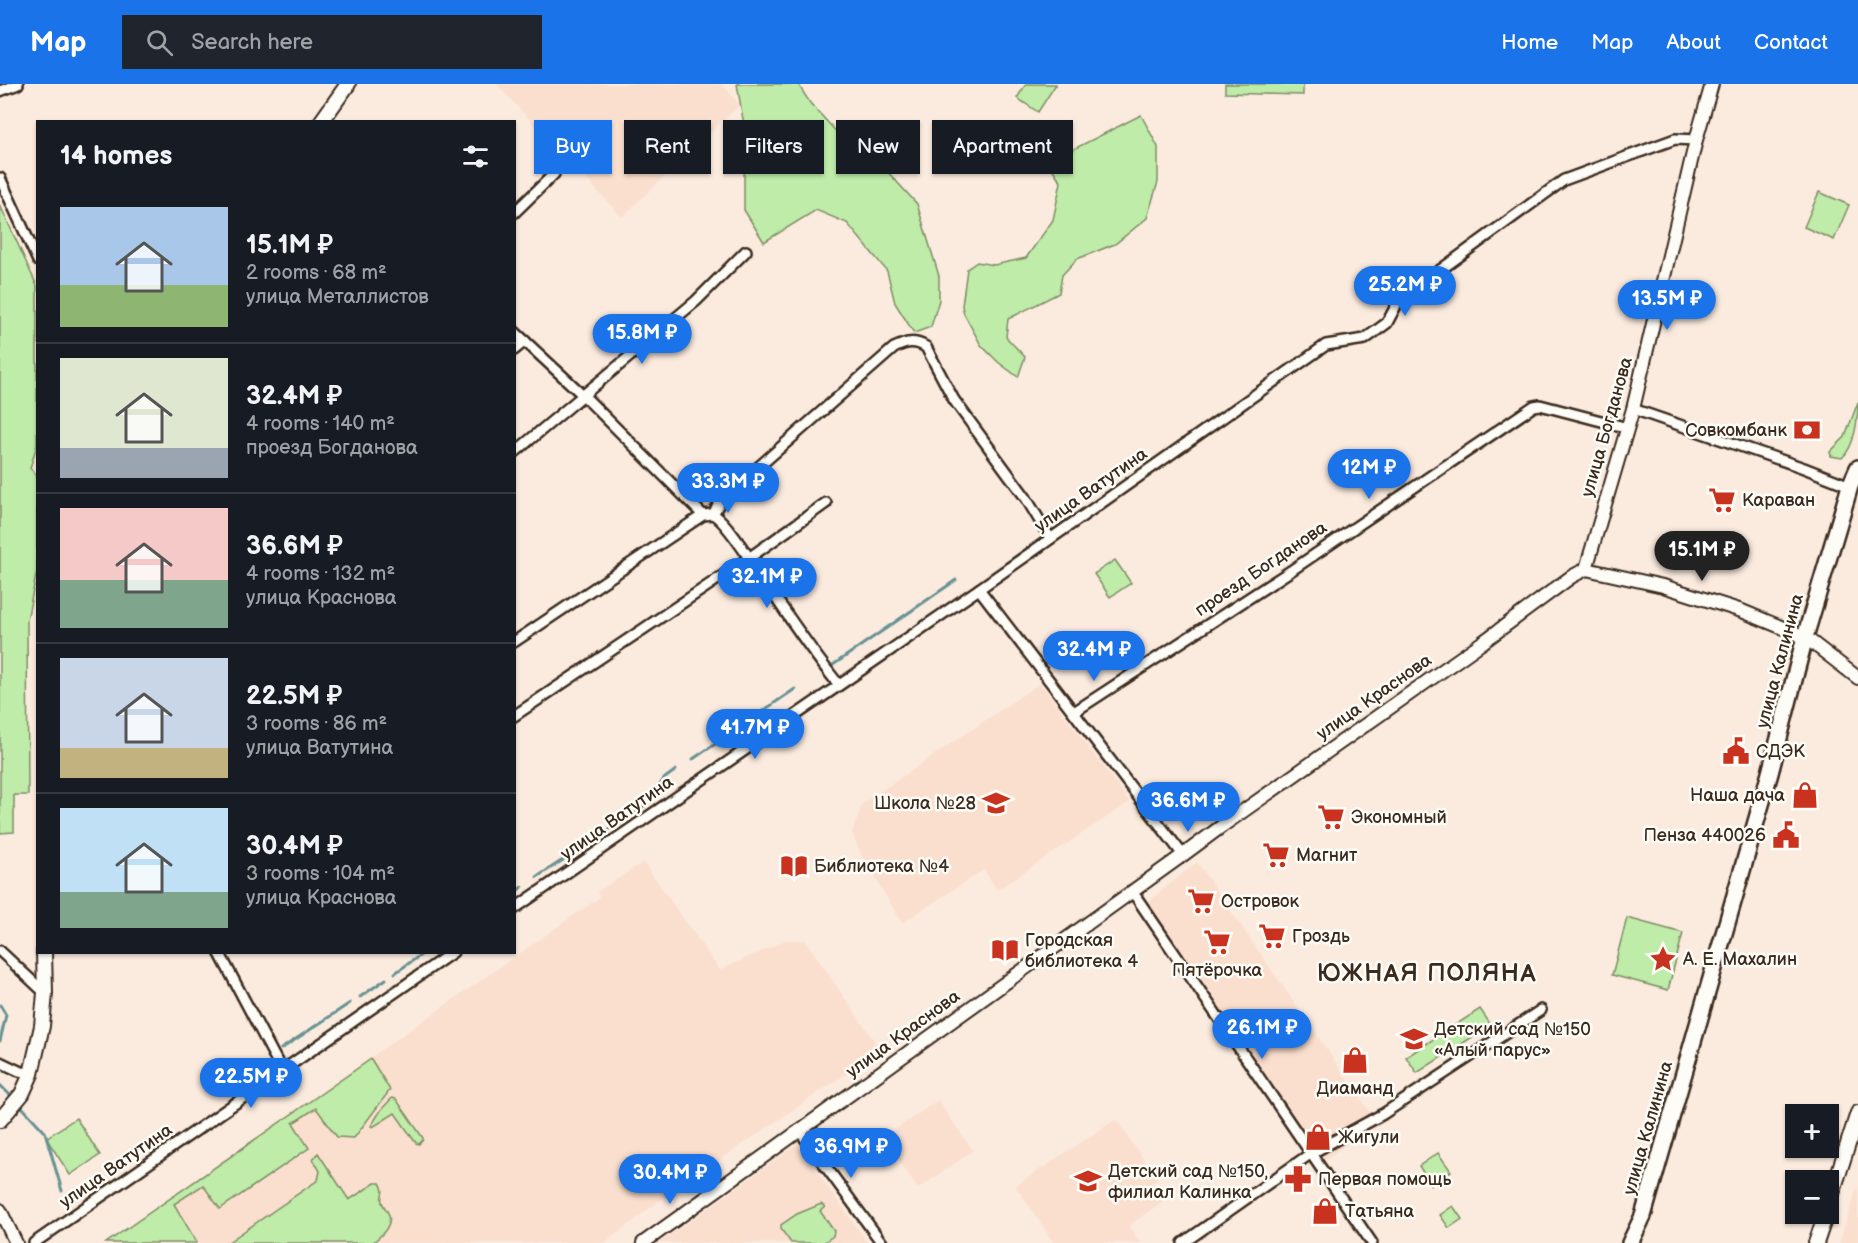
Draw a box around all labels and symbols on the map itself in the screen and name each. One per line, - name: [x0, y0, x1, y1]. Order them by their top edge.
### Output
- pin: 25.2M ₽: [1350, 266, 1460, 317]
- pin: 13.5M ₽: [1612, 280, 1722, 331]
- pin: 15.8M ₽: [587, 314, 697, 365]
- street label: улица Богданова: [1577, 354, 1637, 499]
- bank icon: Совкомбанк: [1792, 415, 1822, 445]
- place label: Совкомбанк: [1685, 420, 1787, 441]
- street label: улица Ватутина: [1031, 443, 1152, 537]
- pin: 12M ₽: [1327, 449, 1411, 500]
- pin: 33.3M ₽: [673, 463, 783, 514]
- supermarket icon: Караван: [1707, 485, 1737, 515]
- place label: Караван: [1742, 490, 1815, 511]
- street label: проезд Богданова: [1191, 517, 1331, 621]
- pin: 15.1M ₽: [1647, 531, 1757, 582]
- pin: 32.1M ₽: [712, 558, 822, 609]
- street label: улица Калинина: [1752, 591, 1808, 730]
- pin: 32.4M ₽: [1039, 631, 1149, 682]
- street label: улица Краснова: [1312, 649, 1436, 744]
- pin: 41.7M ₽: [700, 709, 810, 760]
- public building icon: СДЭК: [1721, 736, 1751, 766]
- place label: СДЭК: [1756, 741, 1805, 762]
- street label: улица Ватутина: [557, 771, 678, 865]
- shop icon: Наша дача: [1790, 780, 1820, 810]
- pin: 36.6M ₽: [1133, 782, 1243, 833]
- place label: Наша дача: [1690, 785, 1785, 806]
- school or university icon: Школа №28: [981, 788, 1011, 818]
- place label: Школа №28: [874, 793, 976, 814]
- supermarket icon: Экономный: [1316, 802, 1346, 832]
- place label: Экономный: [1351, 807, 1447, 828]
- public building icon: Пенза 440026: [1771, 820, 1801, 850]
- place label: Пенза 440026: [1643, 825, 1766, 846]
- supermarket icon: Магнит: [1261, 840, 1291, 870]
- place label: Магнит: [1296, 845, 1358, 866]
- library icon: Библиотека №4: [779, 851, 809, 881]
- place label: Библиотека №4: [814, 856, 949, 877]
- supermarket icon: Островок: [1186, 886, 1216, 916]
- place label: Островок: [1221, 891, 1300, 912]
- supermarket icon: Гроздь: [1257, 921, 1287, 951]
- place label: Гроздь: [1292, 926, 1350, 947]
- supermarket icon: Пятёрочка: [1202, 927, 1232, 957]
- place label: Городская библиотека 4: [1025, 930, 1138, 972]
- library icon: Городская библиотека 4: [990, 935, 1020, 965]
- place icon: А. Е. Махалин: [1648, 944, 1678, 974]
- place label: А. Е. Махалин: [1682, 949, 1797, 970]
- district label: ЮЖНАЯ ПОЛЯНА: [1317, 959, 1537, 988]
- place label: Пятёрочка: [1172, 960, 1262, 981]
- street label: улица Краснова: [842, 985, 964, 1082]
- pin: 26.1M ₽: [1207, 1009, 1317, 1060]
- place label: Детский сад №150 «Алый парус»: [1434, 1019, 1591, 1061]
- school or university icon: Детский сад №150 «Алый парус»: [1399, 1024, 1429, 1054]
- shop icon: Диаманд: [1340, 1045, 1370, 1075]
- pin: 22.5M ₽: [196, 1058, 306, 1109]
- street label: улица Калинина: [1619, 1058, 1677, 1197]
- place label: Диаманд: [1316, 1078, 1394, 1099]
- street label: улица Ватутина: [56, 1119, 177, 1213]
- shop icon: Жигули: [1303, 1122, 1333, 1152]
- place label: Жигули: [1338, 1127, 1399, 1148]
- pin: 36.9M ₽: [796, 1128, 906, 1179]
- pin: 30.4M ₽: [615, 1154, 725, 1205]
- place label: Детский сад №150, филиал Калинка: [1108, 1161, 1268, 1203]
- pharmacy icon: Первая помощь: [1283, 1164, 1313, 1194]
- school or university icon: Детский сад №150, филиал Калинка: [1073, 1166, 1103, 1196]
- place label: Первая помощь: [1318, 1169, 1451, 1190]
- shop icon: Татьяна: [1310, 1196, 1340, 1226]
- place label: Татьяна: [1345, 1201, 1415, 1222]

